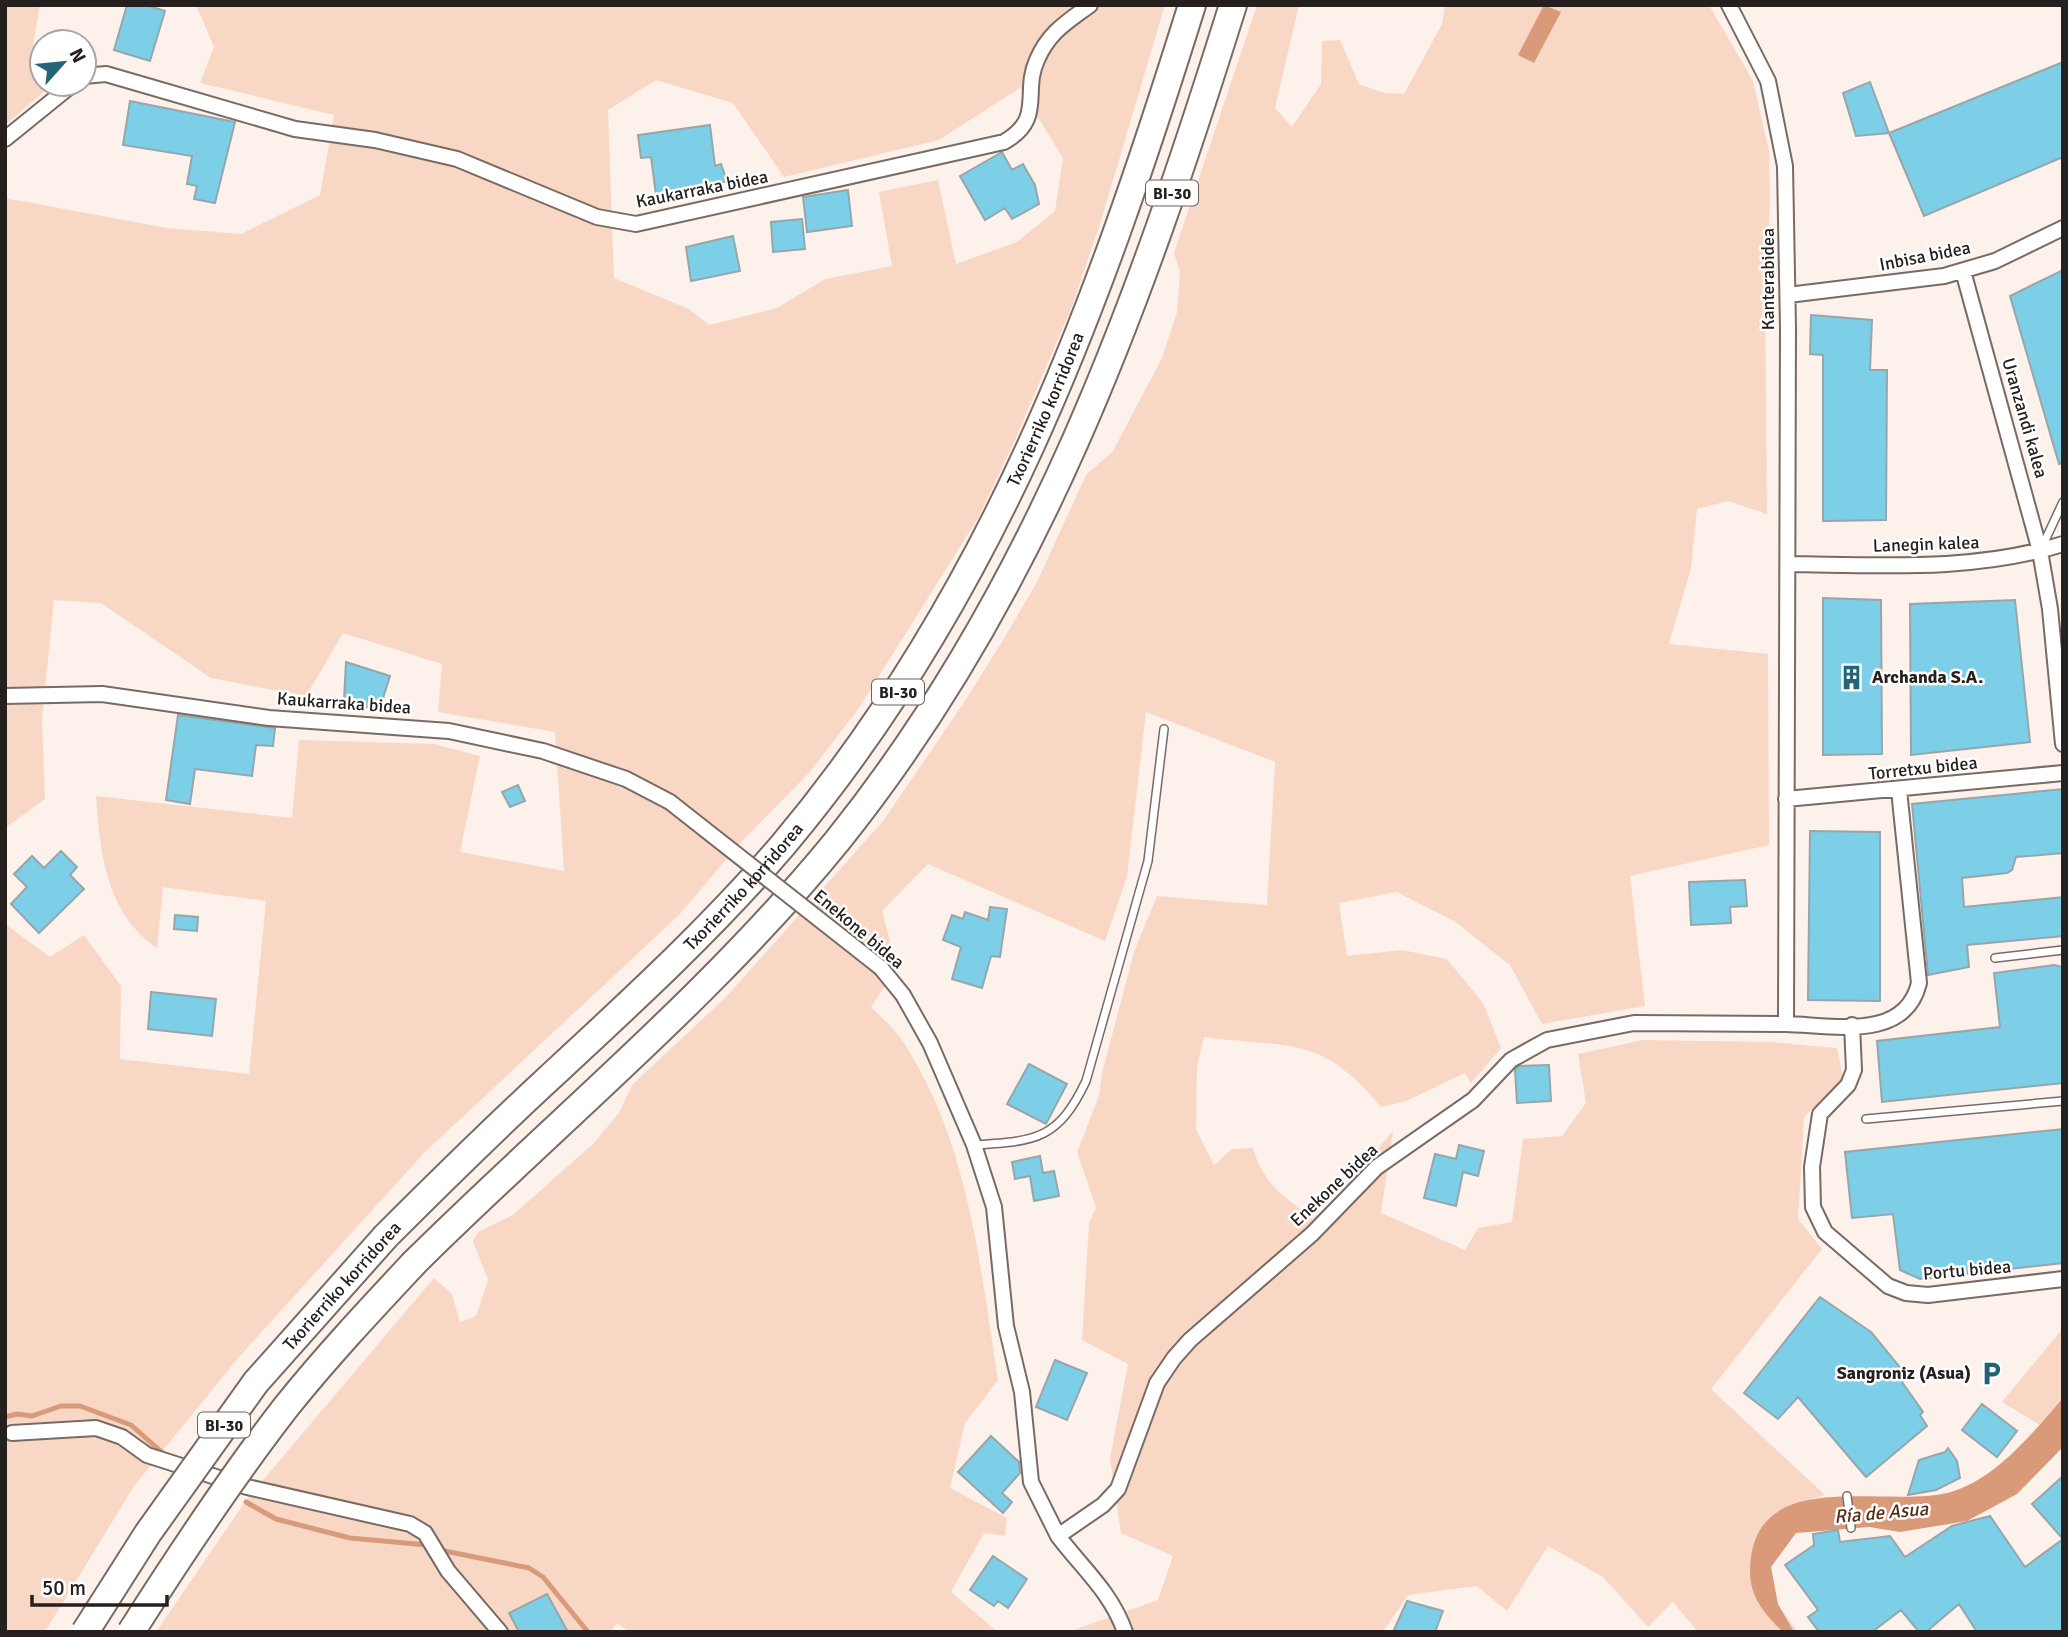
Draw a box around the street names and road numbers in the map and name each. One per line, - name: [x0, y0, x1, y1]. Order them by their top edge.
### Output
- street label: Kaukarraka bidea: [634, 165, 770, 213]
- road number: BI-30: [1146, 181, 1198, 206]
- street label: Kanterabidea: [1757, 228, 1779, 330]
- street label: Inbisa bidea: [1878, 236, 1972, 276]
- street label: Txorierriko korridorea: [1002, 329, 1089, 490]
- street label: Uranzandi kalea: [1997, 355, 2053, 481]
- street label: Lanegin kalea: [1872, 531, 1980, 557]
- road number: BI-30: [872, 680, 924, 705]
- street label: Kaukarraka bidea: [276, 687, 412, 719]
- street label: Torretxu bidea: [1867, 751, 1979, 785]
- street label: Txorierriko korridorea: [679, 818, 808, 955]
- street label: Enekone bidea: [809, 885, 909, 973]
- street label: Enekone bidea: [1286, 1139, 1382, 1231]
- street label: Txorierriko korridorea: [278, 1217, 406, 1355]
- street label: Portu bidea: [1922, 1255, 2012, 1285]
- road number: BI-30: [198, 1413, 250, 1438]

